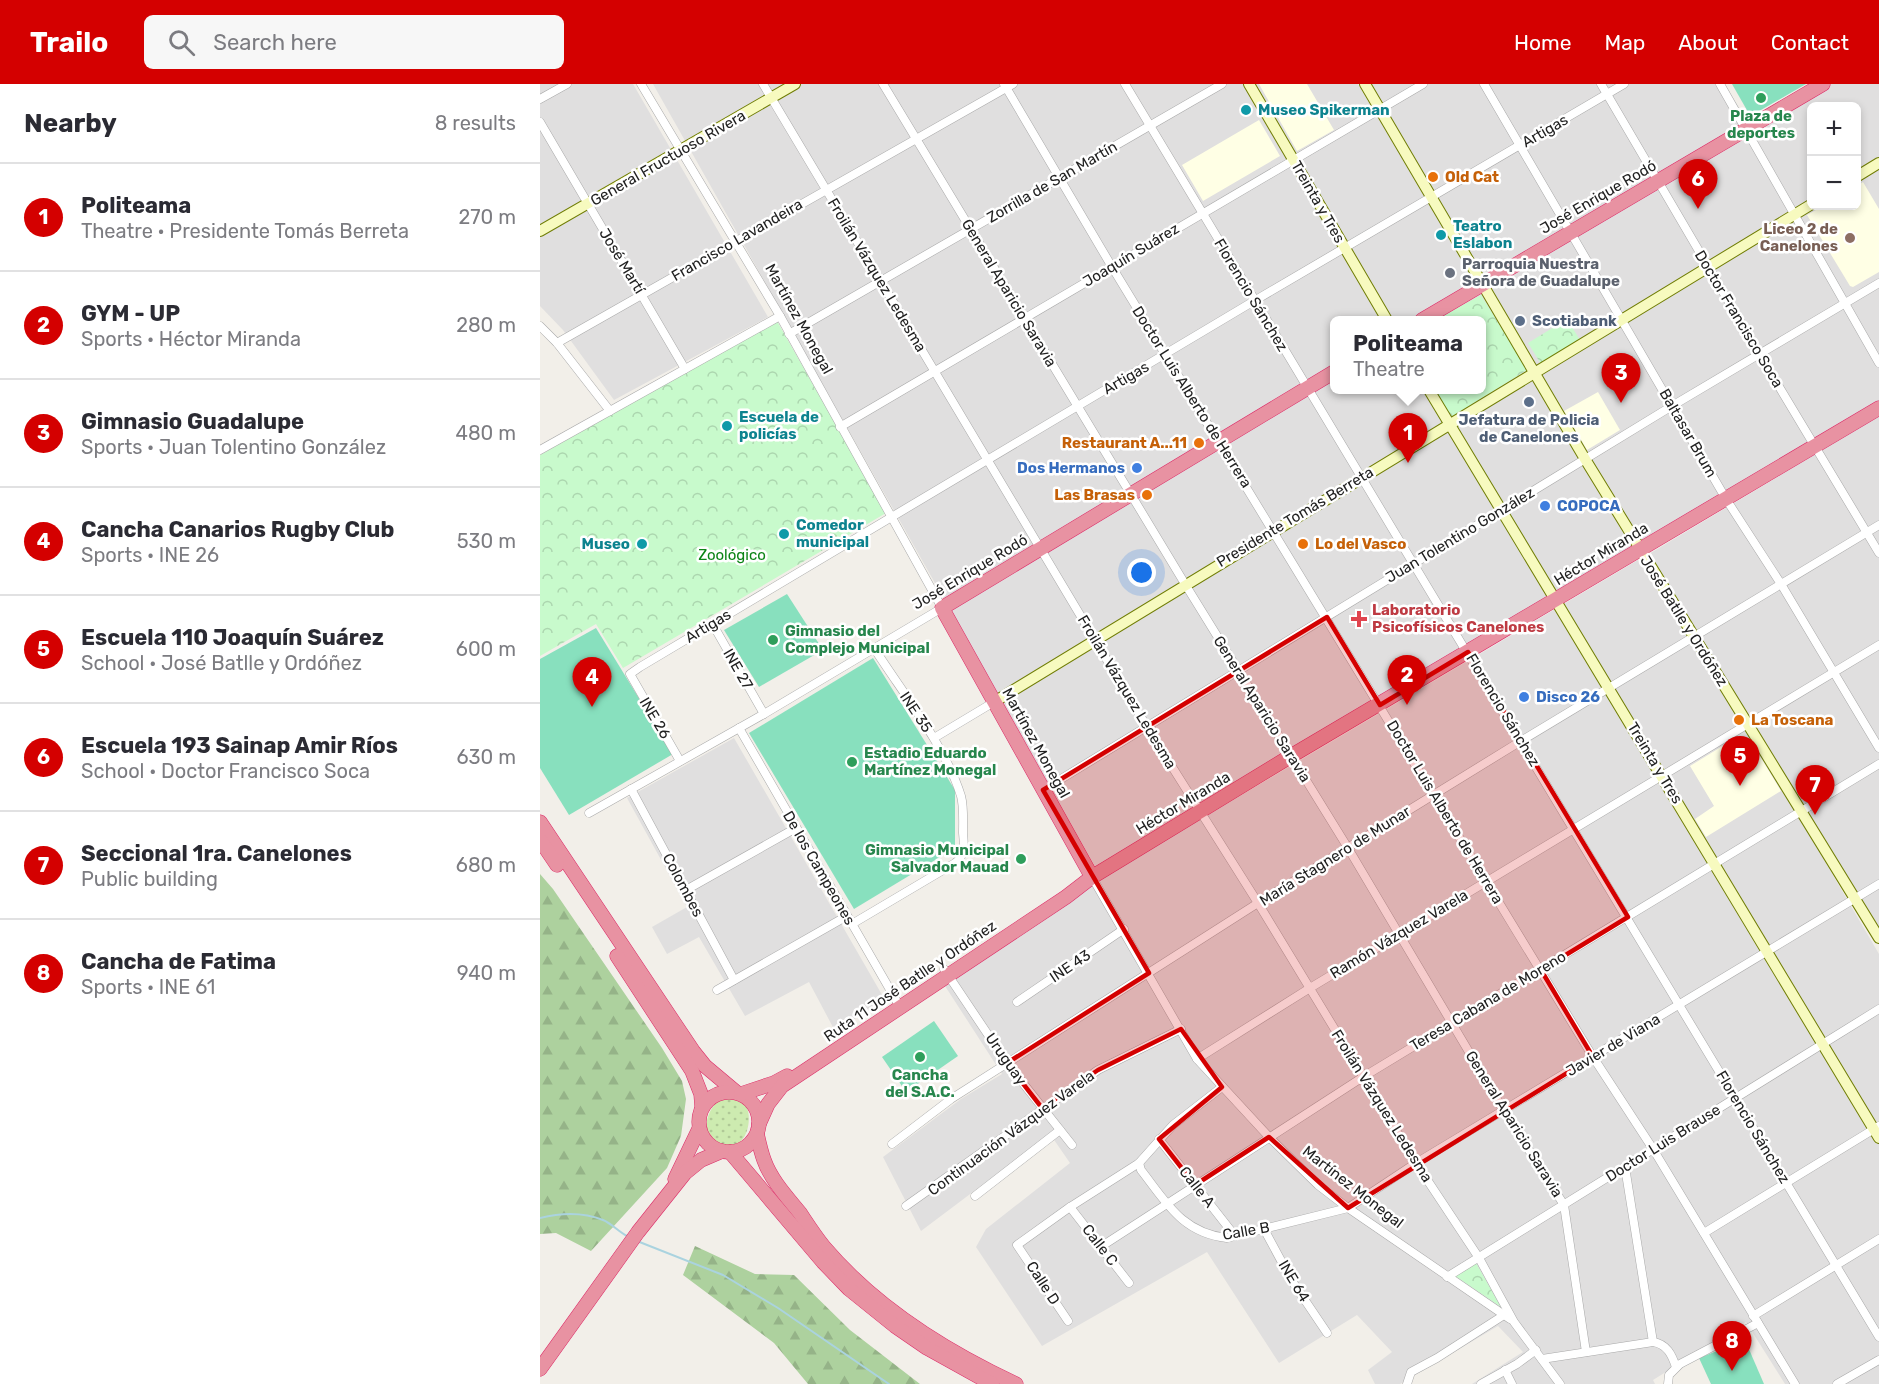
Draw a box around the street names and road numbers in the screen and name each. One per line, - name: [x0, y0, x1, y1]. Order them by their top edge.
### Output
- street label: General Fructuoso Rivera: [587, 106, 749, 210]
- street label: Artigas: [1519, 111, 1572, 151]
- street label: Zorrilla de San Martín: [984, 137, 1120, 227]
- street label: José Enrique Rodó: [1537, 156, 1659, 238]
- street label: Treinta y Tres: [1287, 158, 1349, 247]
- street label: Francisco Lavandeira: [668, 195, 806, 285]
- street label: Froilán Vázquez Ledesma: [824, 195, 930, 355]
- street label: General Aparicio Saravia: [958, 216, 1060, 370]
- street label: Joaquín Suárez: [1080, 219, 1183, 291]
- street label: José Martí: [595, 225, 649, 298]
- street label: Florencio Sánchez: [1210, 235, 1292, 355]
- street label: Doctor Francisco Soca: [1691, 247, 1787, 391]
- street label: Martínez Monegal: [761, 261, 837, 377]
- street label: Doctor Luis Alberto de Herrera: [1128, 303, 1256, 491]
- street label: Artigas: [1100, 358, 1153, 398]
- street label: Baltasar Brum: [1655, 386, 1721, 480]
- street label: Presidente Tomás Berreta: [1213, 463, 1377, 571]
- street label: Juan Tolentino González: [1382, 483, 1538, 587]
- street label: Héctor Miranda: [1551, 519, 1651, 589]
- street label: José Enrique Rodó: [909, 530, 1031, 614]
- street label: José Batlle y Ordóñez: [1636, 552, 1732, 690]
- street label: Artigas: [682, 605, 734, 647]
- street label: Froilán Vázquez Ledesma: [1074, 612, 1180, 772]
- street label: General Aparicio Saravia: [1210, 632, 1314, 786]
- street label: INE 27: [719, 646, 757, 693]
- street label: Florencio Sánchez: [1462, 650, 1544, 770]
- street label: Martínez Monegal: [998, 685, 1074, 801]
- street label: INE 35: [896, 688, 936, 736]
- street label: INE 26: [636, 694, 674, 742]
- street label: Doctor Luis Alberto de Herrera: [1383, 717, 1507, 907]
- street label: Treinta y Tres: [1624, 719, 1687, 807]
- street label: Héctor Miranda: [1133, 768, 1233, 838]
- street label: María Stagnero de Munar: [1256, 802, 1414, 910]
- street label: De los Campeones: [779, 808, 859, 929]
- street label: Colombes: [659, 850, 707, 920]
- street label: Ramón Vázquez Varela: [1327, 886, 1471, 982]
- street label: Ruta 11 José Batlle y Ordóñez: [820, 916, 1000, 1045]
- street label: INE 43: [1046, 946, 1094, 986]
- street label: Teresa Cabana de Moreno: [1407, 947, 1569, 1055]
- street label: Javier de Viana: [1563, 1010, 1663, 1080]
- street label: Froilán Vázquez Ledesma: [1328, 1026, 1436, 1186]
- street label: Uruguay: [982, 1029, 1030, 1089]
- street label: General Aparicio Saravia: [1462, 1047, 1566, 1201]
- street label: Continuación Vázquez Varela: [924, 1066, 1098, 1200]
- street label: Florencio Sánchez: [1712, 1067, 1794, 1187]
- street label: Doctor Luis Brause: [1602, 1100, 1724, 1186]
- street label: Martínez Monegal: [1299, 1142, 1407, 1232]
- street label: Calle A: [1175, 1163, 1219, 1211]
- street label: Calle B: [1221, 1218, 1271, 1244]
- street label: Calle C: [1078, 1221, 1122, 1269]
- street label: INE 64: [1275, 1257, 1313, 1305]
- street label: Calle D: [1022, 1258, 1064, 1308]

